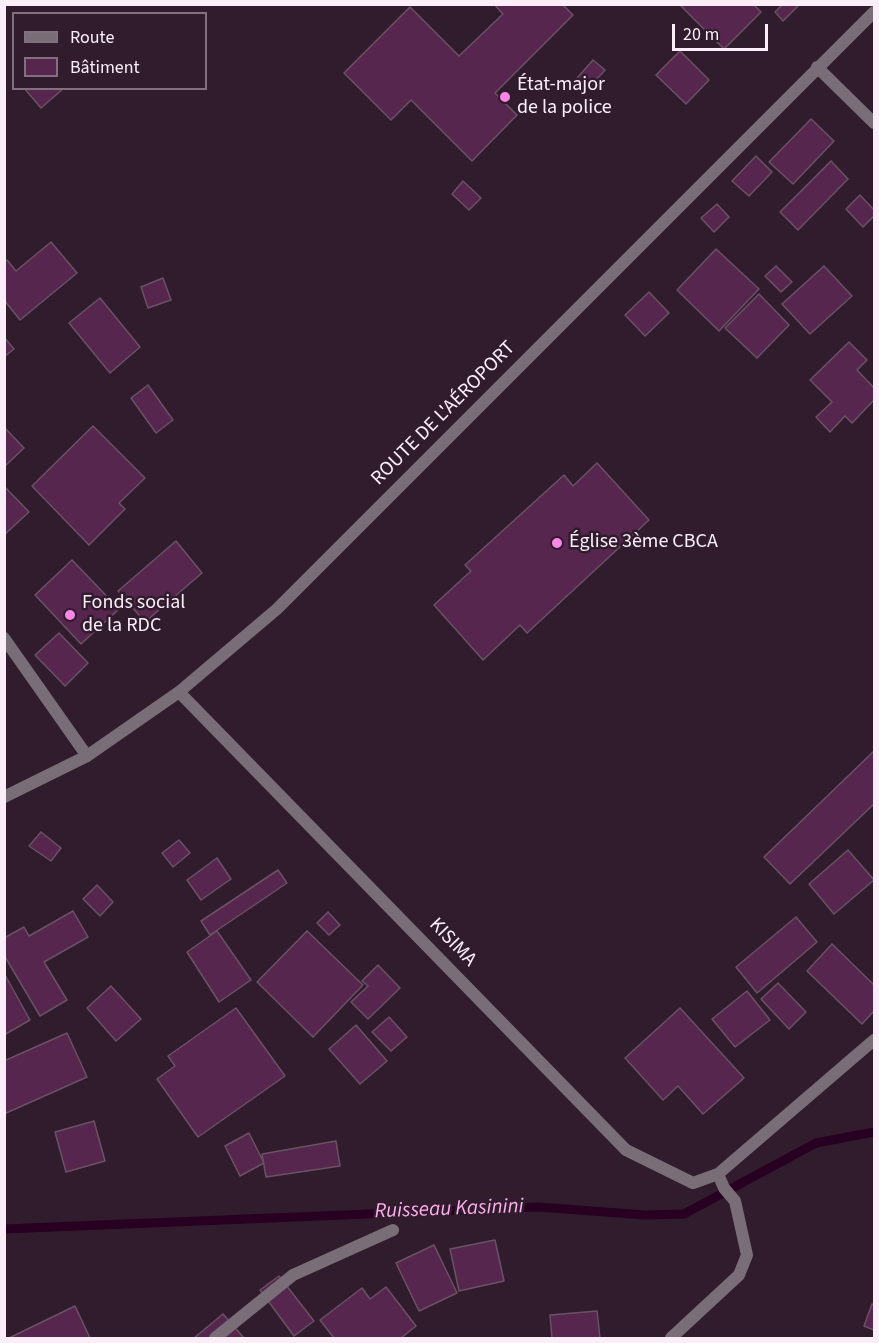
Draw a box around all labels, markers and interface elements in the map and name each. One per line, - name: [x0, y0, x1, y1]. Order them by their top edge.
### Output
- legend: [12, 12, 207, 90]
- scale bar: [675, 12, 771, 50]
- text: 20 m: [683, 22, 719, 47]
- text: Route: [70, 25, 114, 50]
- text: Bâtiment: [70, 55, 140, 80]
- place label: État-major de la police: [517, 74, 612, 121]
- marker: État-major de la police: [498, 90, 512, 104]
- street label: ROUTE DE L'AÉROPORT: [367, 337, 521, 491]
- place label: Église 3ème CBCA: [569, 531, 718, 555]
- marker: Église 3ème CBCA: [550, 536, 564, 550]
- place label: Fonds social de la RDC: [82, 592, 185, 639]
- marker: Fonds social de la RDC: [63, 608, 77, 622]
- street label: KISIMA: [423, 914, 481, 972]
- water label: Ruisseau Kasinini: [374, 1195, 524, 1225]

